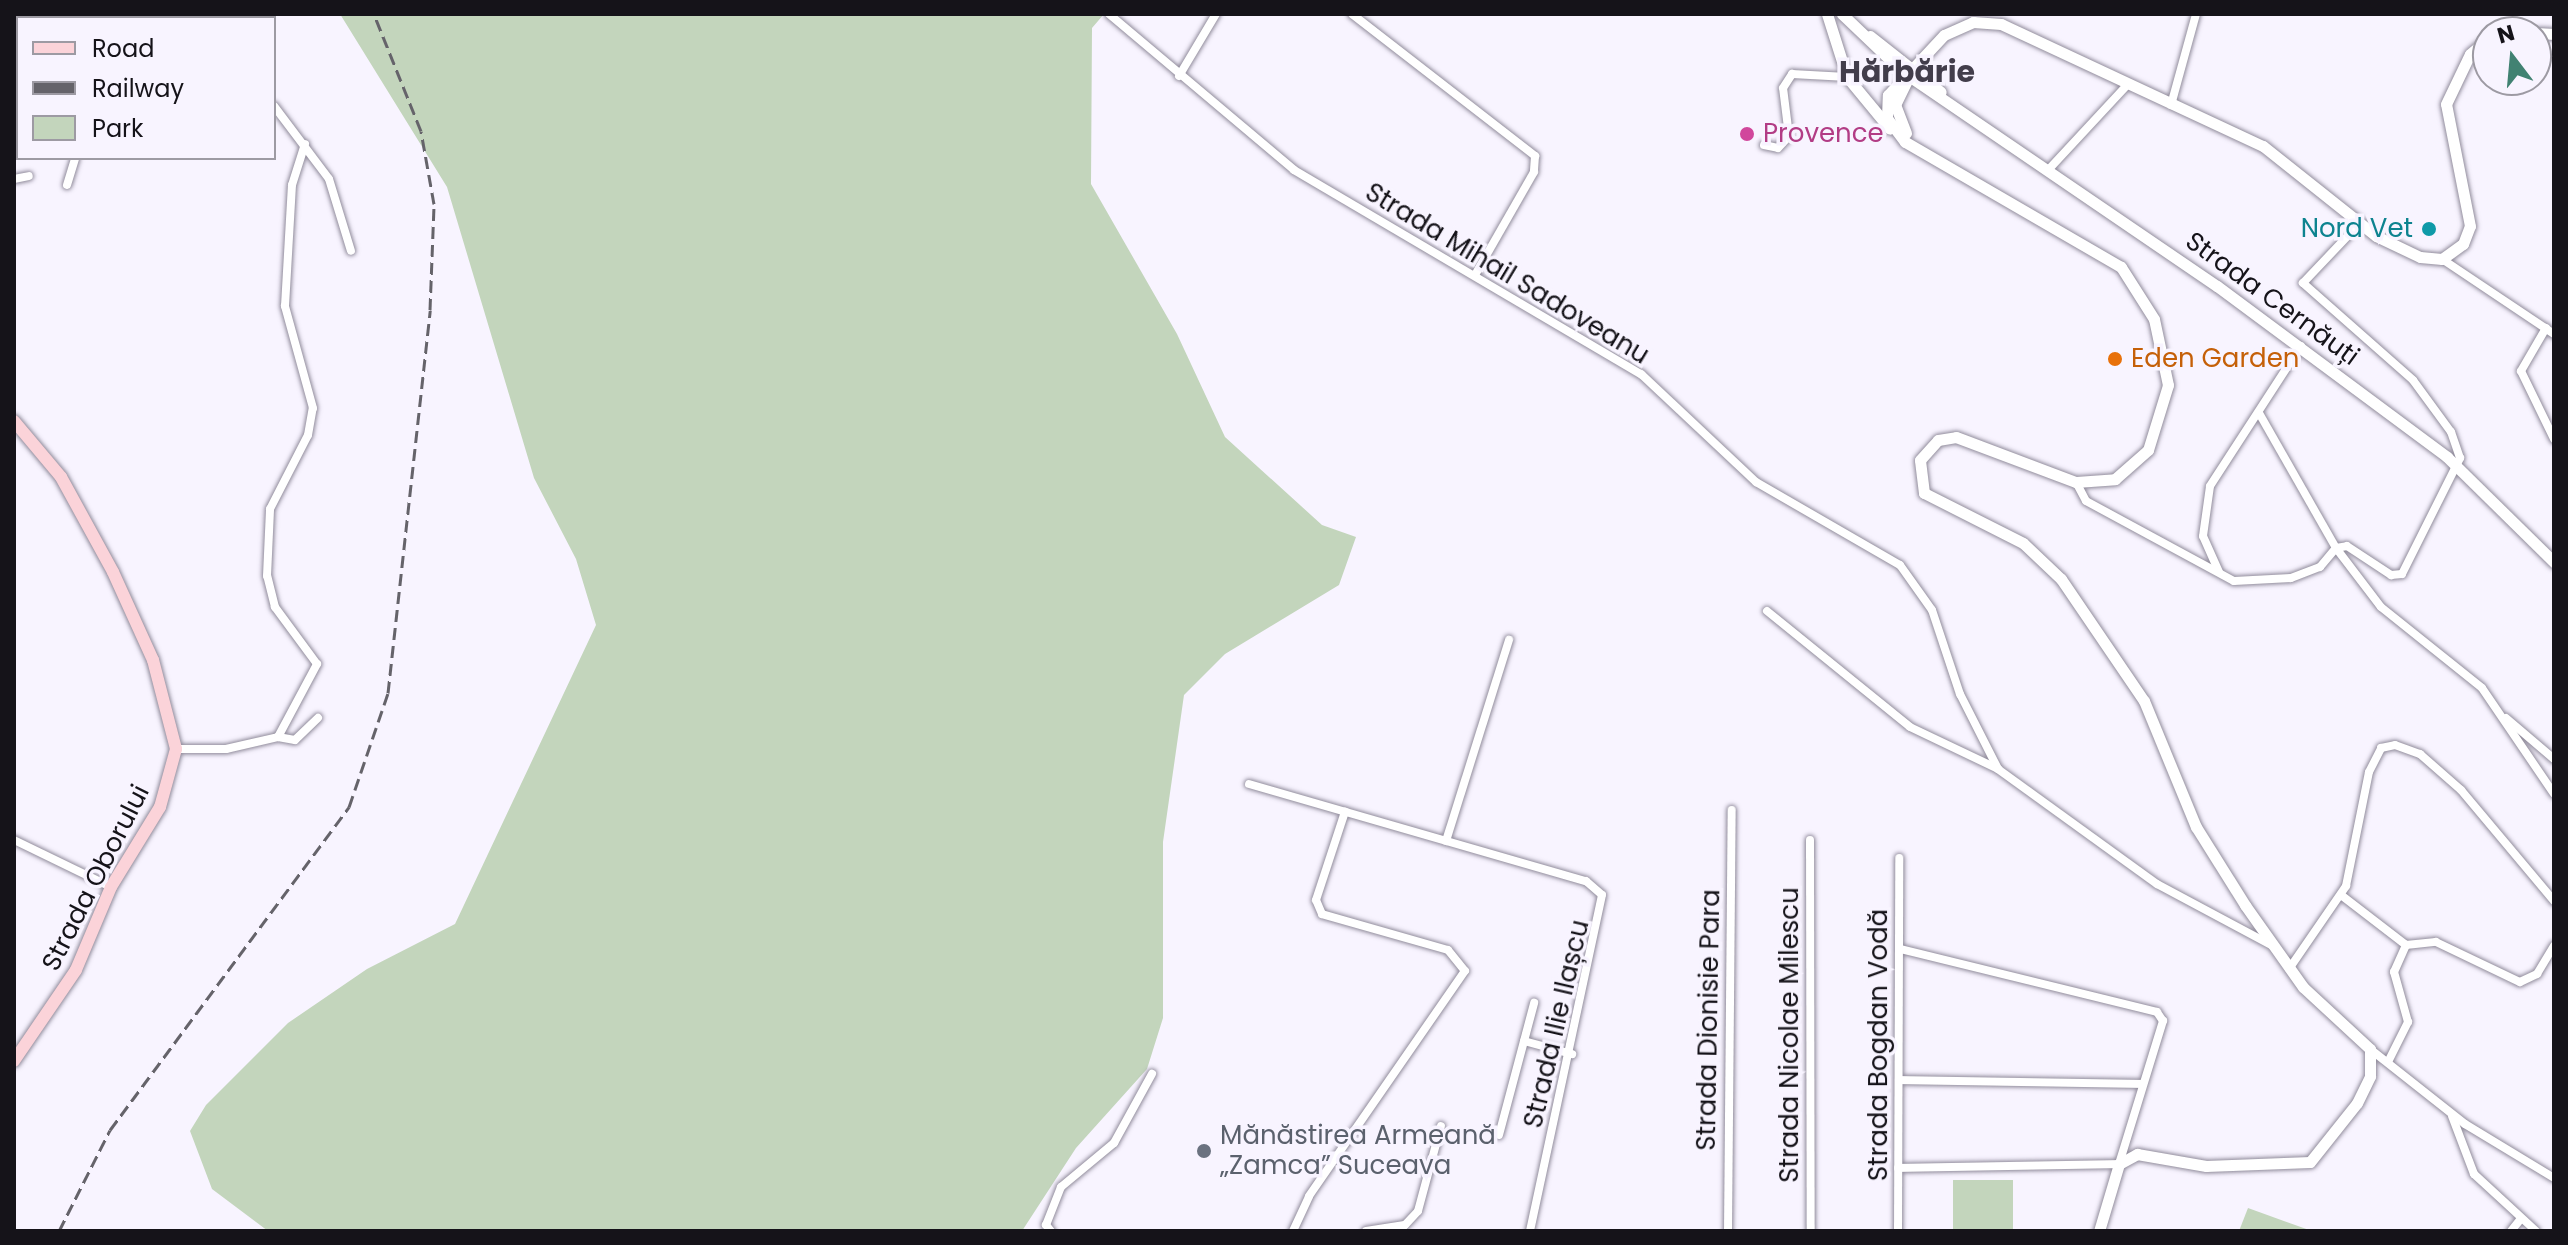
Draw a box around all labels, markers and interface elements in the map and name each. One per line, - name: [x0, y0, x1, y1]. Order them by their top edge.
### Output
- legend: [16, 16, 276, 160]
- north arrow: [2472, 16, 2552, 96]
- text: N: [2494, 17, 2518, 52]
- text: Road: [92, 32, 154, 65]
- district label: Hărbărie: [1839, 54, 1975, 90]
- text: Railway: [92, 72, 184, 105]
- text: Park: [92, 112, 143, 145]
- place label: Provence: [1763, 118, 1884, 150]
- marker: Provence: [1738, 125, 1756, 143]
- street label: Strada Mihail Sadoveanu: [1359, 177, 1655, 371]
- place label: Nord Vet: [2301, 213, 2413, 245]
- marker: Nord Vet: [2420, 220, 2438, 238]
- street label: Strada Cernăuți: [2179, 226, 2365, 372]
- place label: Eden Garden: [2131, 343, 2299, 375]
- marker: Eden Garden: [2106, 350, 2124, 368]
- street label: Strada Oborului: [36, 780, 156, 976]
- street label: Strada Nicolae Milescu: [1774, 887, 1806, 1183]
- street label: Strada Dionisie Para: [1691, 889, 1727, 1151]
- street label: Strada Bogdan Vodă: [1863, 909, 1895, 1181]
- street label: Strada Ilie Ilașcu: [1518, 917, 1596, 1131]
- place label: Mănăstirea Armeană „Zamca” Suceava: [1220, 1120, 1496, 1182]
- marker: Mănăstirea Armeană „Zamca” Suceava: [1195, 1142, 1213, 1160]

